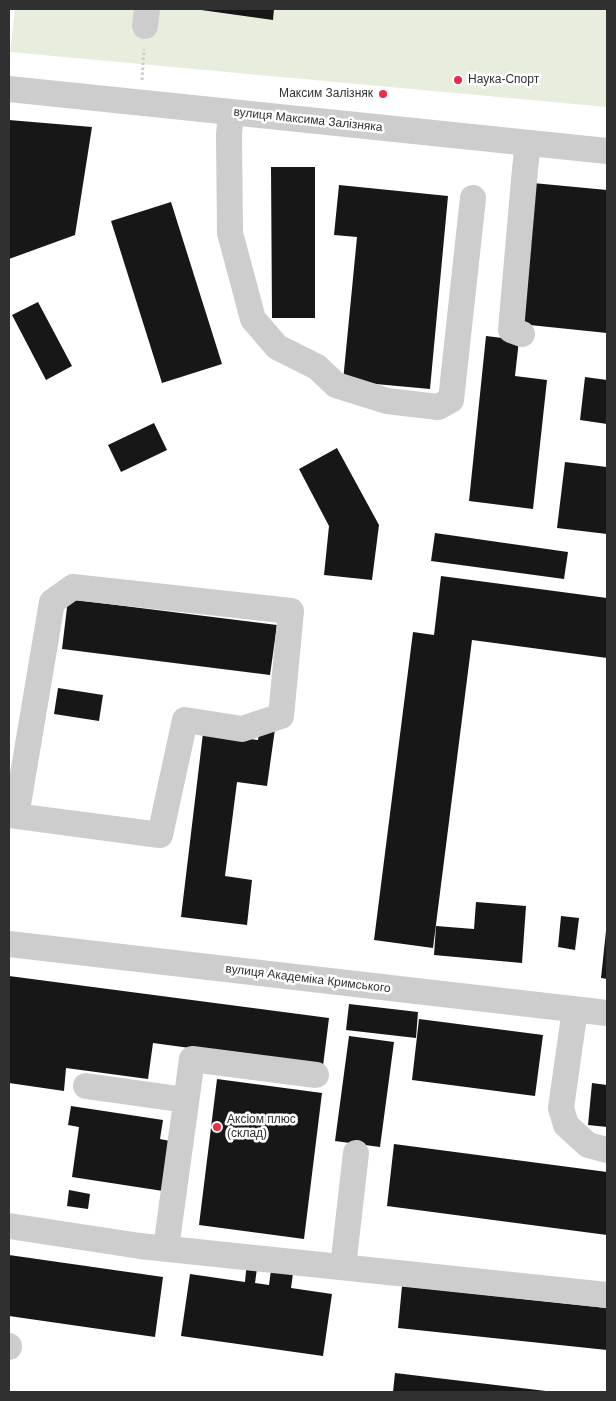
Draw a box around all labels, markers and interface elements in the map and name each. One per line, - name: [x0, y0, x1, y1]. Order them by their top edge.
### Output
- place label: Наука-Спорт: [468, 73, 539, 87]
- marker: Наука-Спорт: [452, 74, 464, 86]
- place label: Максим Залізняк: [279, 87, 373, 101]
- marker: Максим Залізняк: [377, 88, 389, 100]
- street label: вулиця Максима Залізняка: [233, 105, 383, 135]
- street label: вулиця Академіка Кримського: [225, 962, 391, 996]
- place label: Аксіом плюс (склад): [227, 1113, 296, 1141]
- marker: Аксіом плюс (склад): [211, 1121, 223, 1133]

